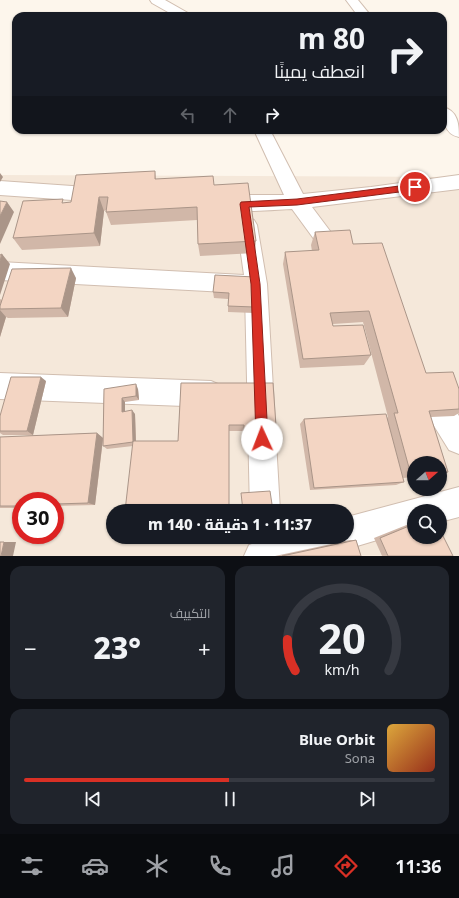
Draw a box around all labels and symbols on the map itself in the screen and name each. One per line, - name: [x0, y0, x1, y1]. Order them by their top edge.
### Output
- pin: [398, 170, 432, 204]
- position arrow: [241, 418, 283, 460]
- north arrow: [407, 456, 447, 496]
- speed limit sign: 30: [12, 492, 64, 544]

